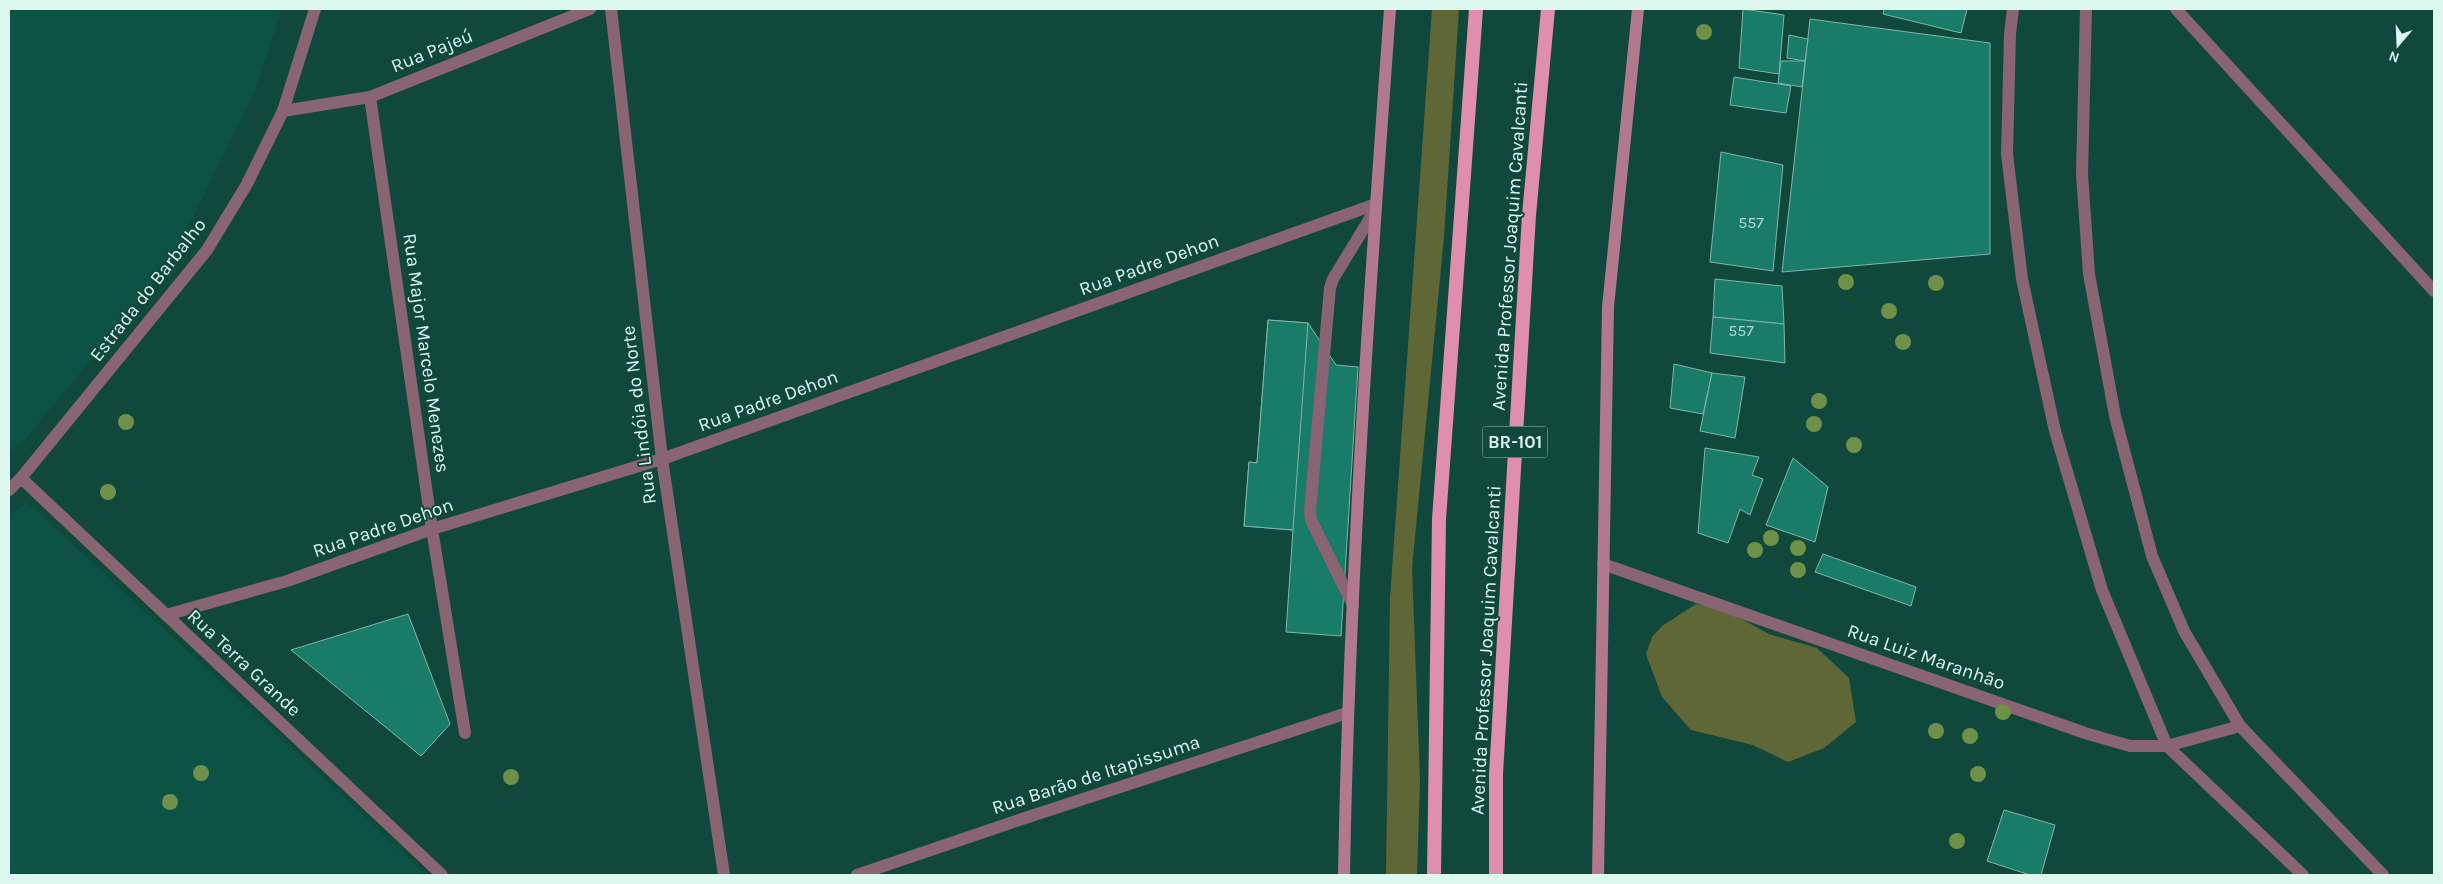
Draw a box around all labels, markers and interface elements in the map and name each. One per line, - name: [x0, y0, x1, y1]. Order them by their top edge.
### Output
- north arrow: [2373, 20, 2423, 70]
- street label: Rua Pajeú: [388, 25, 476, 77]
- text: N: [2386, 47, 2401, 66]
- street label: Avenida Professor Joaquim Cavalcanti: [1488, 81, 1532, 411]
- house number: 557: [1738, 213, 1764, 232]
- street label: Estrada do Barbalho: [85, 214, 211, 366]
- street label: Rua Padre Dehon: [1076, 230, 1222, 300]
- street label: Rua Major Marcelo Menezes: [398, 232, 454, 474]
- house number: 557: [1728, 321, 1754, 340]
- street label: Rua Lindóia do Norte: [617, 324, 661, 506]
- street label: Rua Padre Dehon: [695, 366, 841, 436]
- road number: BR-101: [1482, 427, 1548, 458]
- street label: Avenida Professor Joaquim Cavalcanti: [1466, 485, 1506, 815]
- street label: Rua Padre Dehon: [310, 494, 456, 562]
- street label: Rua Terra Grande: [183, 605, 305, 721]
- street label: Rua Luiz Maranhão: [1844, 620, 2008, 694]
- street label: Rua Barão de Itapissuma: [989, 731, 1203, 819]

